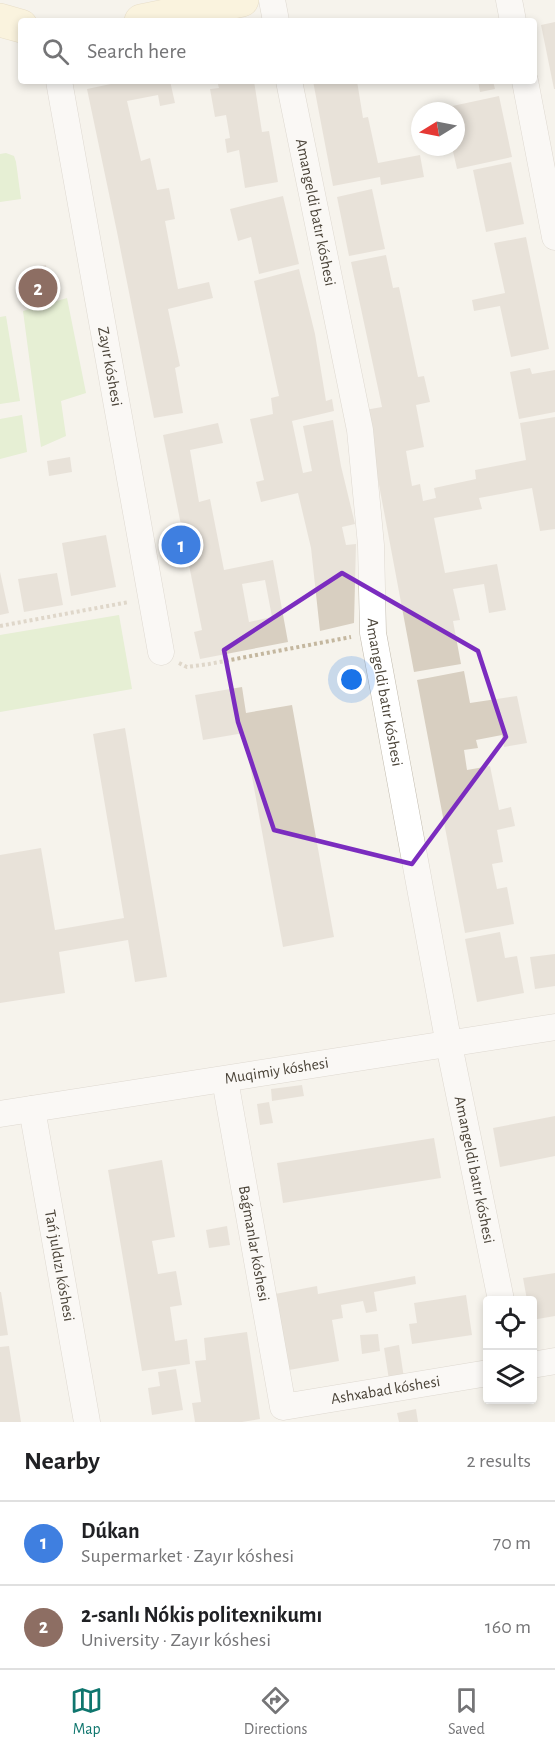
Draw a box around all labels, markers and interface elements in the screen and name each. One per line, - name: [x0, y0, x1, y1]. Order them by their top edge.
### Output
- search box: [18, 18, 537, 84]
- icon: search: [39, 35, 72, 68]
- text: Search here: [87, 40, 186, 62]
- north arrow: [411, 102, 465, 156]
- street label: Amangeldi batır kóshesi: [293, 137, 339, 287]
- pin: 2: [18, 266, 57, 310]
- street label: Zayır kóshesi: [95, 325, 125, 408]
- pin: 1: [162, 522, 201, 568]
- street label: Amangeldi batır kóshesi: [364, 618, 405, 768]
- your location: [337, 665, 366, 694]
- street label: Muqimiy kóshesi: [224, 1055, 330, 1087]
- street label: Amangeldi batır kóshesi: [452, 1095, 497, 1245]
- street label: Baǵmanlar kóshesi: [236, 1184, 272, 1303]
- street label: Tań juldızı kóshesi: [42, 1209, 77, 1323]
- map controls: [483, 1296, 537, 1404]
- button: locate: [483, 1296, 537, 1350]
- button: layers: [483, 1350, 537, 1404]
- street label: Ashxabad kóshesi: [330, 1373, 441, 1407]
- text: Nearby: [24, 1448, 100, 1474]
- text: 2 results: [467, 1451, 531, 1471]
- text: Dúkan: [81, 1520, 140, 1542]
- text: 1: [40, 1533, 47, 1553]
- text: 70 m: [493, 1533, 531, 1553]
- text: Supermarket · Zayır kóshesi: [81, 1546, 294, 1566]
- text: 2-sanlı Nókis politexnikumı: [81, 1604, 322, 1626]
- text: 2: [39, 1617, 48, 1637]
- text: 160 m: [485, 1617, 531, 1637]
- text: University · Zayır kóshesi: [81, 1630, 271, 1650]
- tab: Map: [70, 1684, 103, 1739]
- tab: Directions: [244, 1684, 308, 1739]
- tab: Saved: [448, 1684, 485, 1739]

